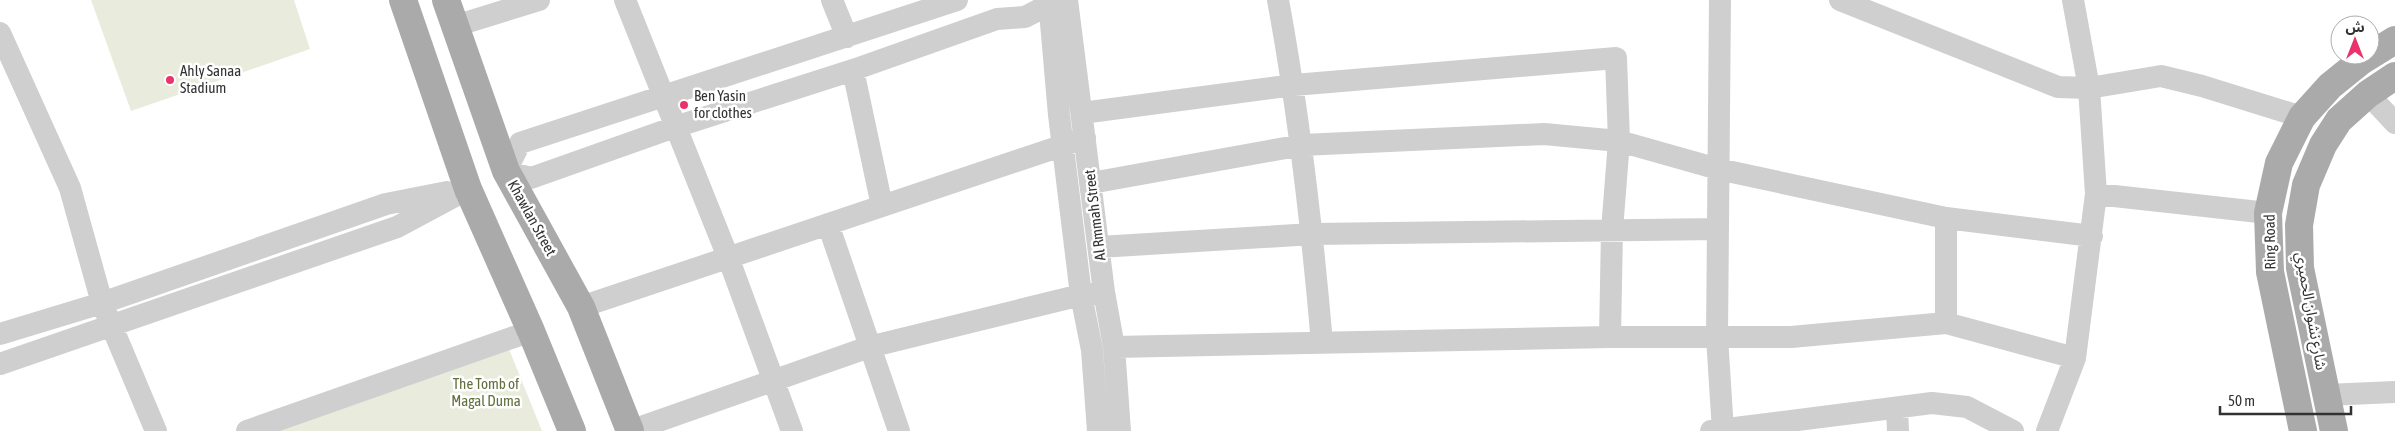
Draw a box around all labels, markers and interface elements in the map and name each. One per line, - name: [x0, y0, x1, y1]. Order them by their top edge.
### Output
- north arrow: [2330, 15, 2380, 65]
- text: ش: [2345, 19, 2365, 35]
- place label: Ahly Sanaa Stadium: [180, 62, 241, 96]
- marker: Ahly Sanaa Stadium: [164, 74, 176, 86]
- place label: Ben Yasin for clothes: [694, 87, 752, 121]
- marker: Ben Yasin for clothes: [678, 99, 690, 111]
- street label: Al Rmmah Street: [1080, 169, 1109, 262]
- street label: Khawlan Street: [505, 177, 560, 259]
- street label: Ring Road: [2261, 214, 2278, 270]
- street label: شارع نشوان الحميري: [2289, 251, 2330, 372]
- park label: The Tomb of Magal Duma: [451, 375, 521, 409]
- scale bar: [2220, 384, 2351, 416]
- text: 50 m: [2228, 392, 2255, 409]

